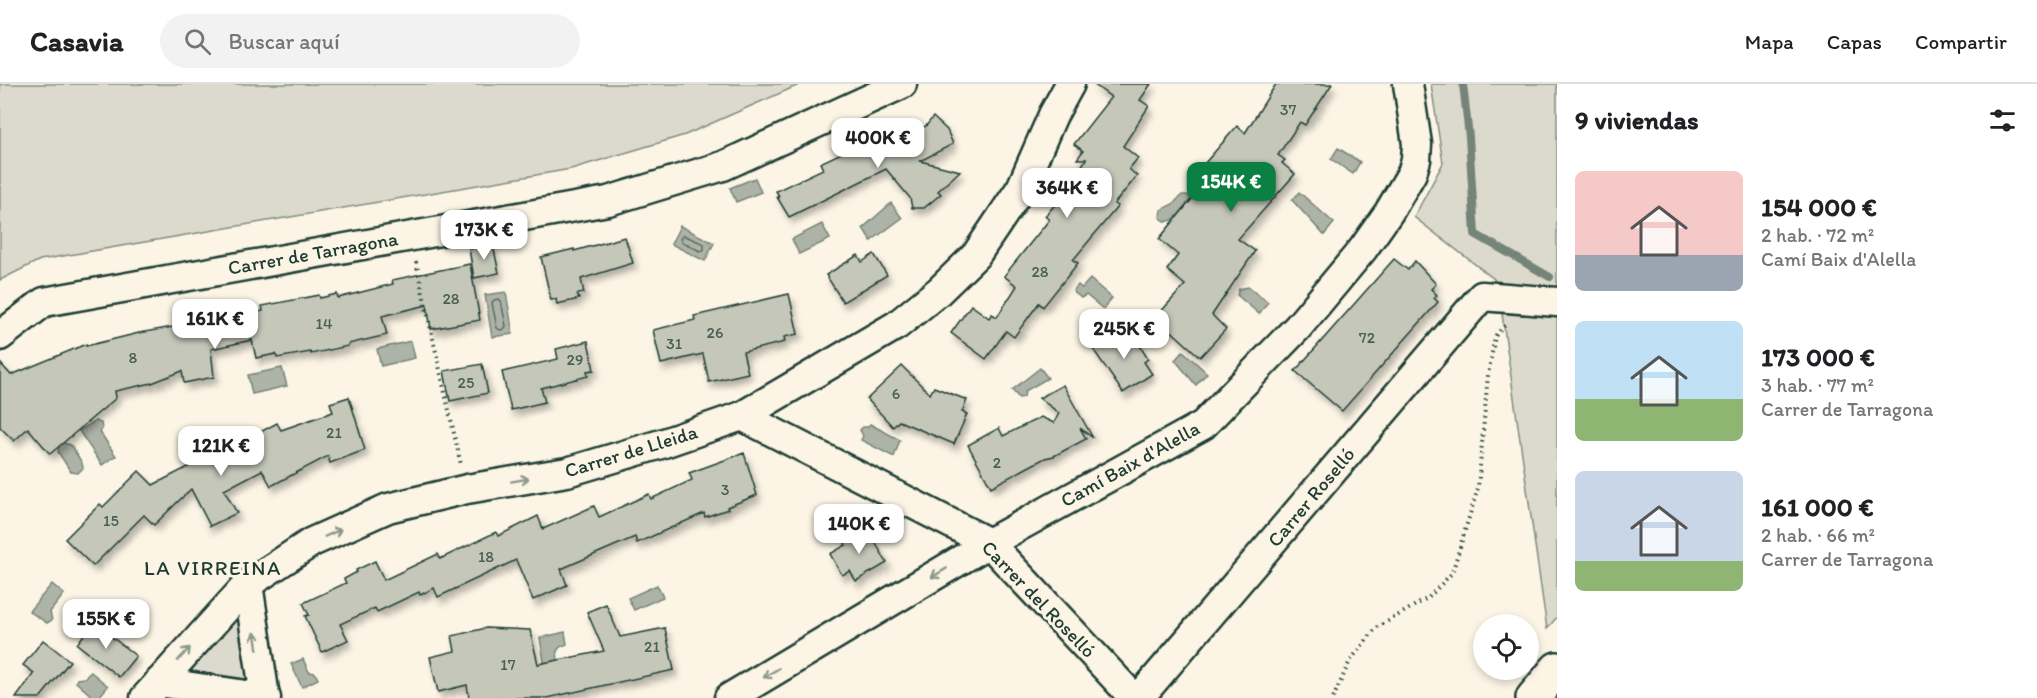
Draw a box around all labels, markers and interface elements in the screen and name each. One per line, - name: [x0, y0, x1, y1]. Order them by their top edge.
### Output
- search box: [160, 14, 580, 68]
- text: Casavia: [30, 24, 124, 58]
- icon: search: [181, 25, 214, 58]
- text: Buscar aquí: [229, 28, 340, 55]
- text: Mapa: [1745, 29, 1794, 54]
- text: Capas: [1827, 29, 1882, 54]
- text: Compartir: [1915, 29, 2007, 54]
- house number: 37: [1280, 100, 1296, 119]
- text: 9 viviendas: [1575, 104, 1699, 136]
- icon: filters: [1986, 104, 2019, 137]
- pin: 400K €: [829, 118, 927, 169]
- text: 400K €: [845, 125, 911, 149]
- pin: 154K €: [1182, 162, 1280, 213]
- pin: 364K €: [1018, 168, 1116, 219]
- text: 154K €: [1201, 169, 1261, 193]
- text: 364K €: [1036, 175, 1098, 199]
- text: 154 000 €: [1761, 191, 1877, 223]
- icon: home: [1623, 195, 1695, 267]
- pin: 173K €: [435, 210, 533, 261]
- text: 173K €: [455, 217, 513, 241]
- text: 2 hab. · 72 m²: [1761, 223, 1874, 247]
- street label: Carrer de Tarragona: [226, 226, 401, 280]
- text: Camí Baix d'Alella: [1761, 247, 1916, 271]
- house number: 28: [1031, 262, 1049, 281]
- house number: 28: [442, 289, 460, 308]
- pin: 161K €: [166, 299, 264, 350]
- text: 161K €: [186, 306, 244, 330]
- pin: 245K €: [1075, 309, 1173, 360]
- house number: 14: [315, 314, 333, 333]
- text: 245K €: [1093, 316, 1155, 340]
- house number: 26: [707, 323, 723, 342]
- house number: 72: [1359, 328, 1376, 347]
- house number: 31: [666, 334, 683, 353]
- text: 173 000 €: [1761, 341, 1875, 373]
- icon: home: [1623, 345, 1695, 417]
- house number: 8: [129, 348, 138, 367]
- house number: 29: [567, 350, 583, 369]
- house number: 25: [458, 373, 474, 392]
- text: 3 hab. · 77 m²: [1761, 373, 1874, 397]
- house number: 6: [892, 384, 900, 403]
- text: Carrer de Tarragona: [1761, 397, 1933, 421]
- street label: Camí Baix d'Alella: [1056, 416, 1204, 512]
- street label: Carrer de Lleida: [562, 419, 701, 483]
- house number: 21: [326, 423, 342, 442]
- pin: 121K €: [172, 426, 270, 477]
- text: 121K €: [192, 433, 250, 457]
- street label: Carrer Roselló: [1262, 442, 1360, 552]
- house number: 2: [993, 453, 1002, 472]
- one-way arrow: [510, 474, 529, 485]
- house number: 3: [721, 480, 730, 499]
- text: 161 000 €: [1761, 491, 1873, 523]
- icon: home: [1623, 495, 1695, 567]
- pin: 140K €: [810, 504, 908, 555]
- house number: 15: [103, 511, 119, 530]
- text: 140K €: [828, 511, 890, 535]
- text: 2 hab. · 66 m²: [1761, 523, 1875, 547]
- one-way arrow: [324, 527, 342, 538]
- street label: Carrer del Roselló: [977, 535, 1101, 663]
- house number: 18: [478, 547, 494, 566]
- text: Carrer de Tarragona: [1761, 547, 1933, 571]
- district label: LA VIRREINA: [144, 555, 282, 580]
- one-way arrow: [931, 568, 948, 580]
- pin: 155K €: [57, 599, 155, 650]
- text: 155K €: [77, 606, 135, 630]
- map controls: [1473, 614, 1539, 680]
- button: locate: [1473, 614, 1539, 680]
- one-way arrow: [251, 631, 262, 651]
- house number: 21: [644, 637, 660, 656]
- one-way arrow: [177, 647, 191, 662]
- house number: 17: [500, 655, 516, 674]
- one-way arrow: [763, 667, 780, 679]

